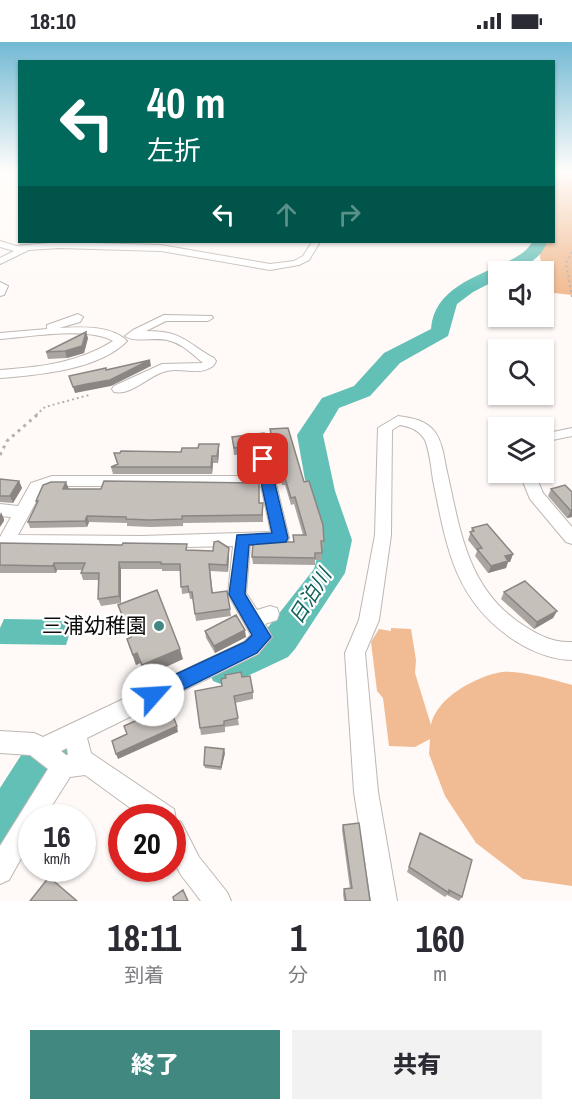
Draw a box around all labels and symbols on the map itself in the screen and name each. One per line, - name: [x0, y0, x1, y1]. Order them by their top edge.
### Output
- pin: [237, 433, 288, 484]
- water label: 日泊川: [282, 561, 338, 628]
- place label: 三浦幼稚園: [42, 611, 147, 640]
- marker: 三浦幼稚園: [152, 619, 166, 633]
- position arrow: [121, 663, 185, 727]
- speed limit sign: 20: [108, 804, 186, 882]

